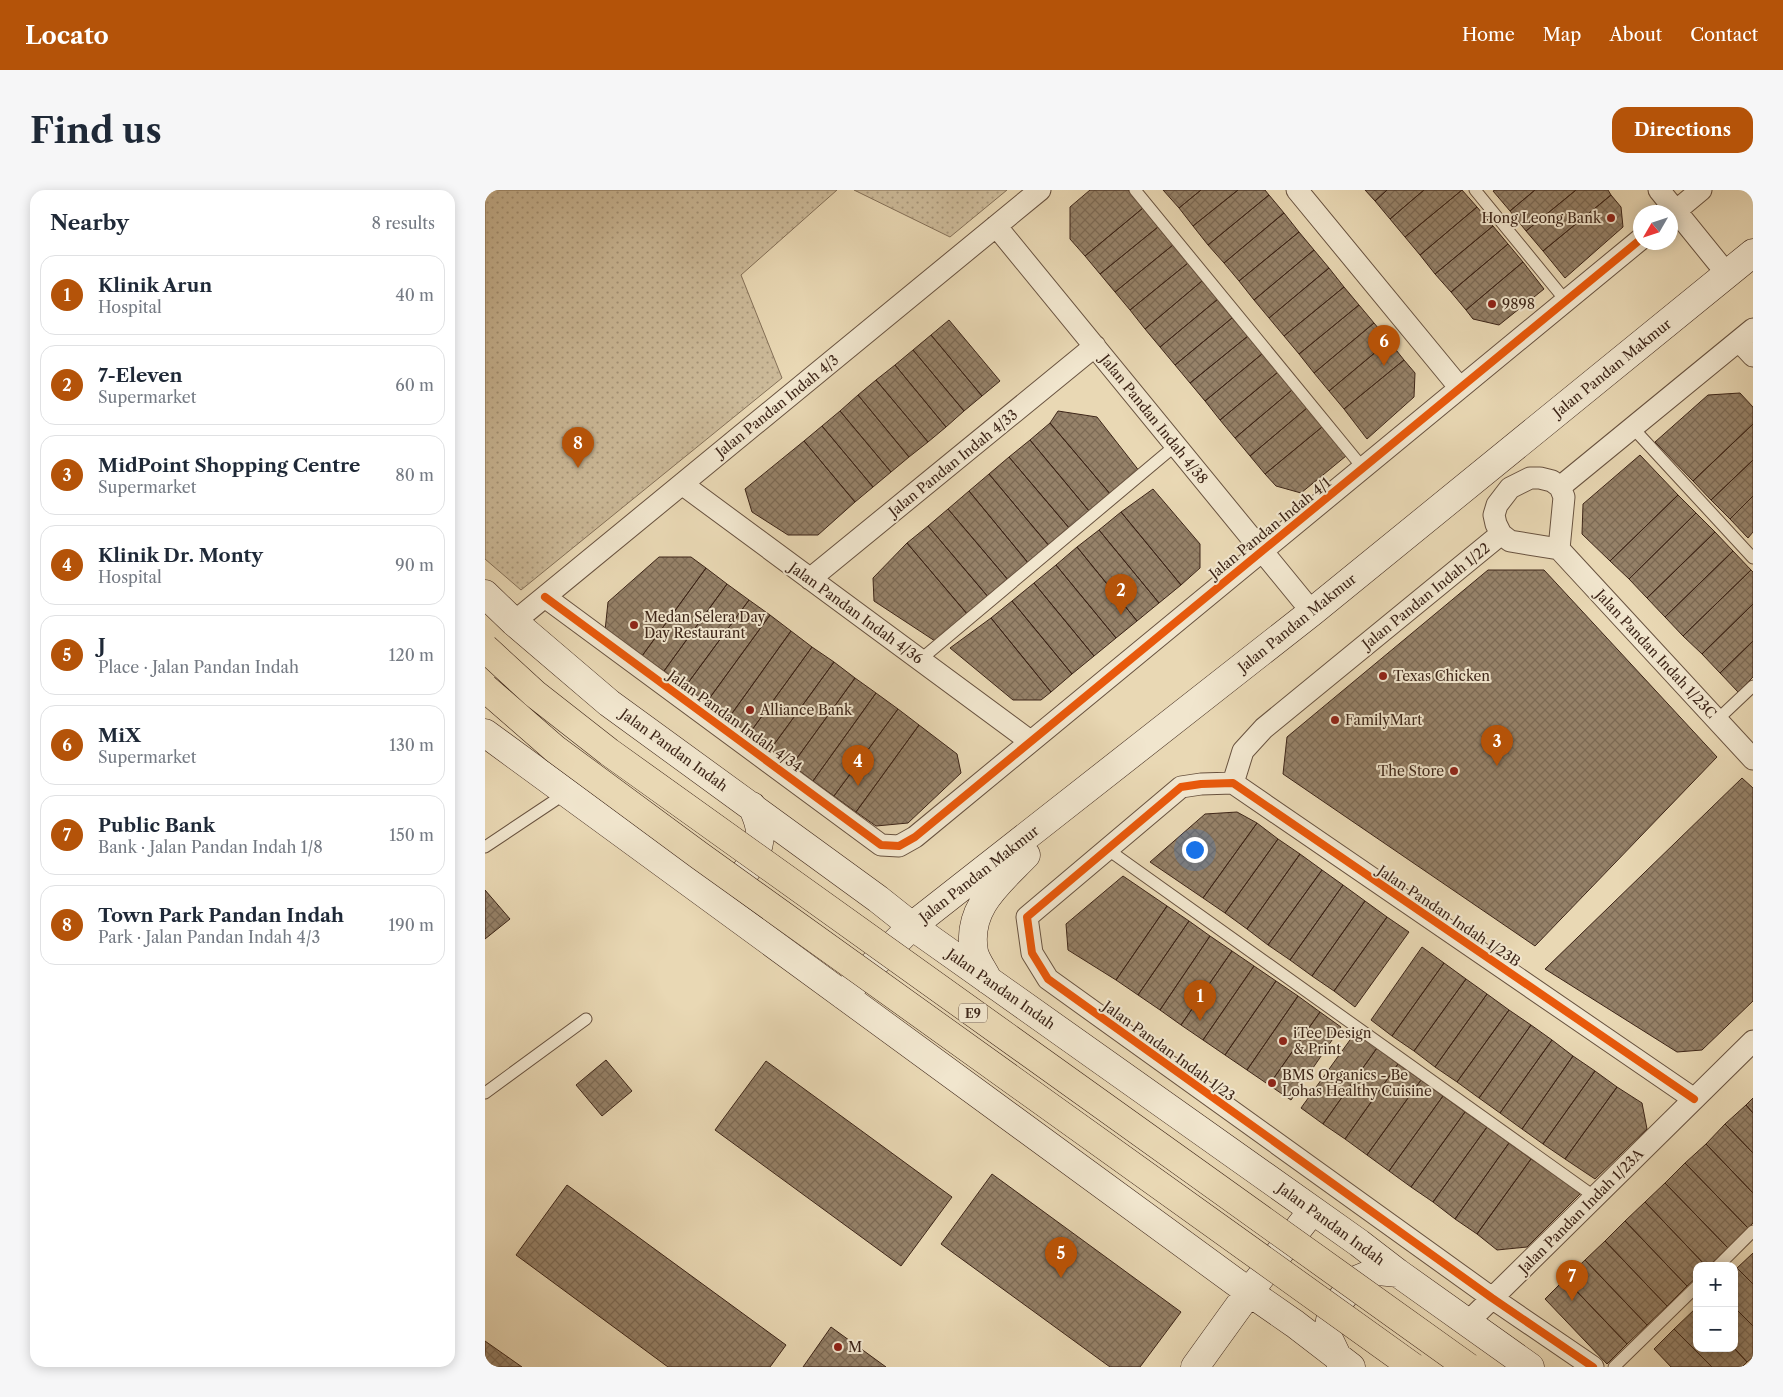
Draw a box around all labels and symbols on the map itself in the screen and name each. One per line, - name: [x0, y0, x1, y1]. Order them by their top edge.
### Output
- north arrow: [1633, 205, 1678, 250]
- place label: Hong Leong Bank: [1481, 209, 1602, 227]
- marker: Hong Leong Bank: [1605, 212, 1617, 224]
- place label: 9898: [1502, 295, 1535, 313]
- marker: 9898: [1486, 298, 1498, 310]
- street label: Jalan Pandan Makmur: [1548, 315, 1675, 422]
- pin: 6: [1368, 325, 1400, 366]
- street label: Jalan Pandan Indah 4/38: [1095, 349, 1212, 487]
- street label: Jalan Pandan Indah 4/3: [710, 351, 842, 462]
- street label: Jalan Pandan Indah 4/33: [883, 405, 1021, 522]
- pin: 8: [562, 427, 594, 468]
- street label: Jalan Pandan Indah 4/1: [1204, 473, 1335, 584]
- street label: Jalan Pandan Indah 1/22: [1357, 539, 1494, 654]
- street label: Jalan Pandan Indah 4/36: [784, 557, 927, 668]
- street label: Jalan Pandan Makmur: [1233, 570, 1360, 677]
- pin: 2: [1105, 574, 1137, 615]
- street label: Jalan Pandan Indah 1/23C: [1590, 584, 1720, 722]
- place label: Medan Selera Day Day Restaurant: [644, 608, 765, 642]
- marker: Medan Selera Day Day Restaurant: [628, 619, 640, 631]
- street label: Jalan Pandan Indah 4/34: [665, 667, 805, 775]
- place label: Texas Chicken: [1393, 667, 1490, 685]
- marker: Texas Chicken: [1377, 670, 1389, 682]
- place label: Alliance Bank: [759, 701, 853, 719]
- marker: Alliance Bank: [744, 704, 756, 716]
- street label: Jalan Pandan Indah: [617, 705, 731, 795]
- place label: FamilyMart: [1345, 711, 1422, 729]
- marker: FamilyMart: [1329, 714, 1341, 726]
- pin: 3: [1481, 725, 1513, 766]
- pin: 4: [842, 745, 874, 786]
- place label: The Store: [1378, 762, 1444, 780]
- marker: The Store: [1448, 765, 1460, 777]
- street label: Jalan Pandan Makmur: [914, 822, 1042, 928]
- your location: [1182, 837, 1208, 863]
- street label: Jalan Pandan Indah 1/23B: [1372, 860, 1524, 971]
- street label: Jalan Pandan Indah: [942, 944, 1059, 1033]
- pin: 1: [1184, 980, 1216, 1021]
- street label: Jalan Pandan Indah 1/23: [1100, 997, 1238, 1105]
- road number: E9: [959, 1004, 987, 1022]
- place label: iTee Design & Print: [1293, 1024, 1372, 1058]
- marker: iTee Design & Print: [1277, 1035, 1289, 1047]
- place label: BMS Organics - Be Lohas Healthy Cuisine: [1282, 1066, 1432, 1100]
- marker: BMS Organics - Be Lohas Healthy Cuisine: [1266, 1077, 1278, 1089]
- street label: Jalan Pandan Indah 1/23A: [1513, 1144, 1648, 1279]
- street label: Jalan Pandan Indah: [1272, 1178, 1388, 1269]
- pin: 5: [1045, 1237, 1077, 1278]
- pin: 7: [1556, 1260, 1588, 1301]
- place label: M: [848, 1338, 862, 1356]
- marker: M: [832, 1341, 844, 1353]

